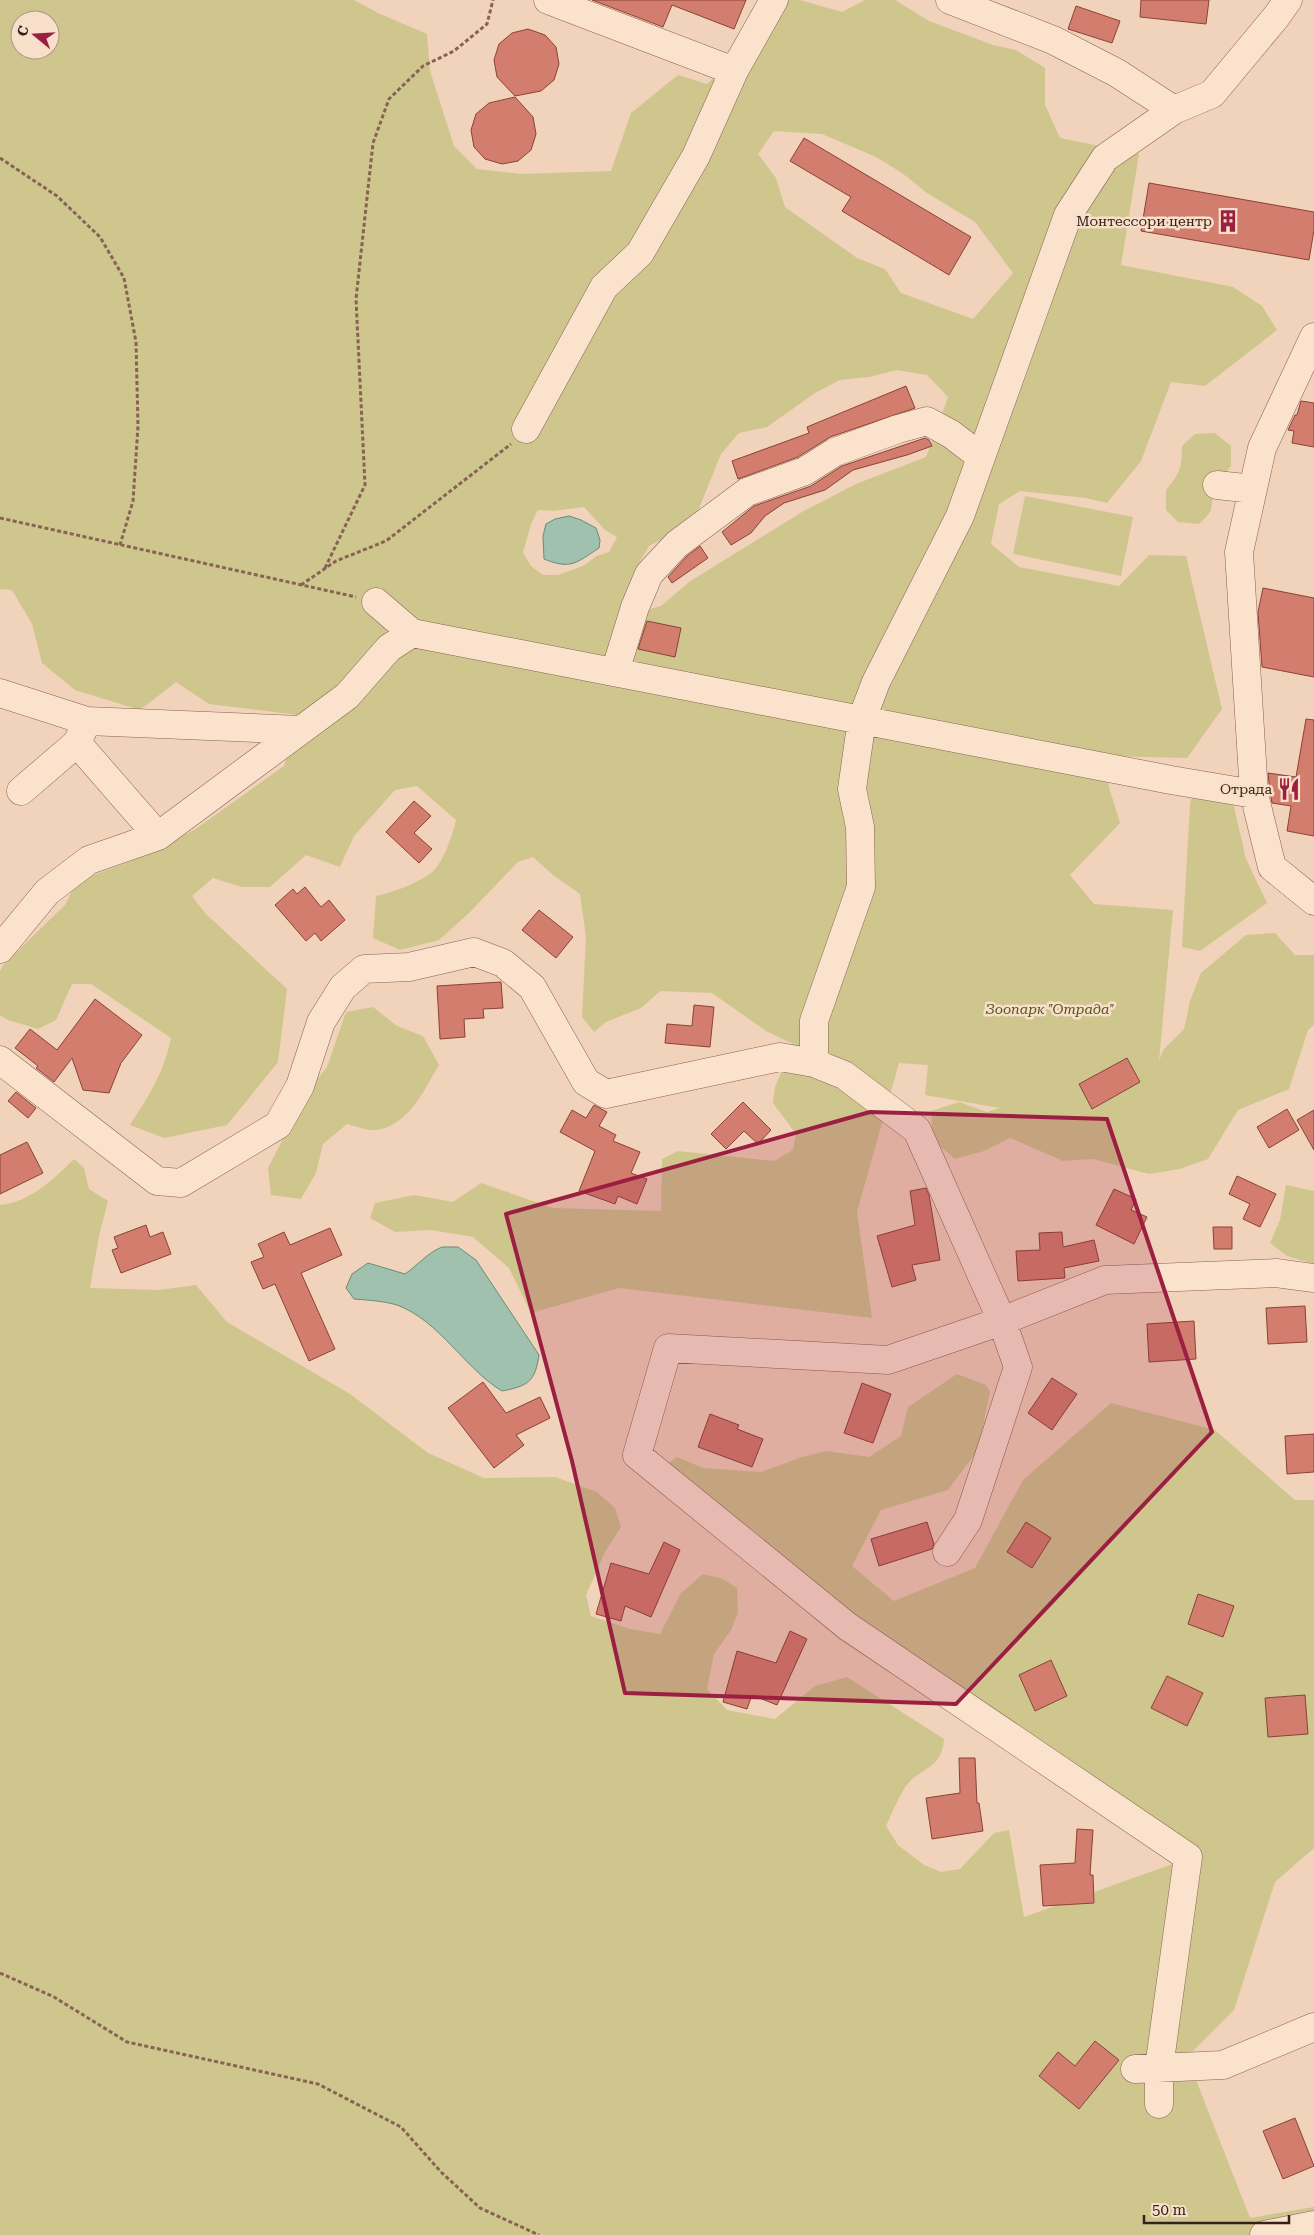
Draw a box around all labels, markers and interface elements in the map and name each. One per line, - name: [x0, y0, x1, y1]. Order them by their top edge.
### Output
- north arrow: [10, 10, 60, 60]
- text: С: [14, 24, 32, 38]
- building icon: Монтессори центр: [1215, 208, 1241, 234]
- place label: Монтессори центр: [1076, 213, 1212, 229]
- restaurant icon: Отрада: [1276, 776, 1302, 802]
- place label: Отрада: [1220, 781, 1272, 797]
- park label: Зоопарк "Отрада": [985, 1001, 1115, 1017]
- scale bar: [1144, 2192, 1289, 2224]
- text: 50 m: [1152, 2201, 1187, 2219]

